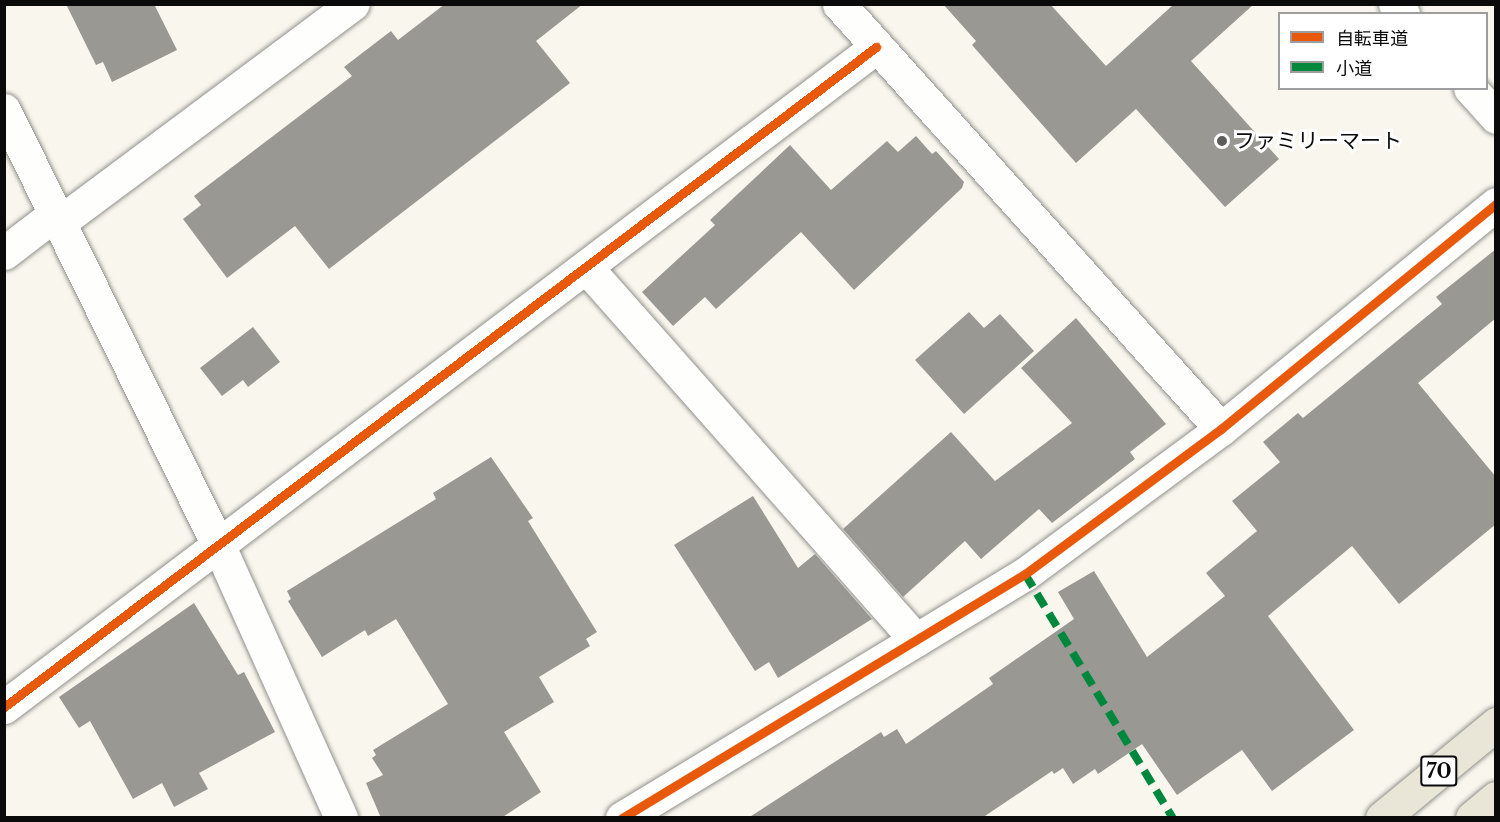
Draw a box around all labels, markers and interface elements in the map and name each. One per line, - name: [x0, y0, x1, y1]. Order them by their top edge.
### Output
- legend: [1278, 12, 1488, 90]
- text: 自転車道: [1336, 28, 1408, 50]
- text: 小道: [1336, 58, 1372, 80]
- place label: ファミリーマート: [1234, 128, 1402, 154]
- marker: ファミリーマート: [1215, 134, 1229, 148]
- road number: 70: [1420, 754, 1458, 788]

